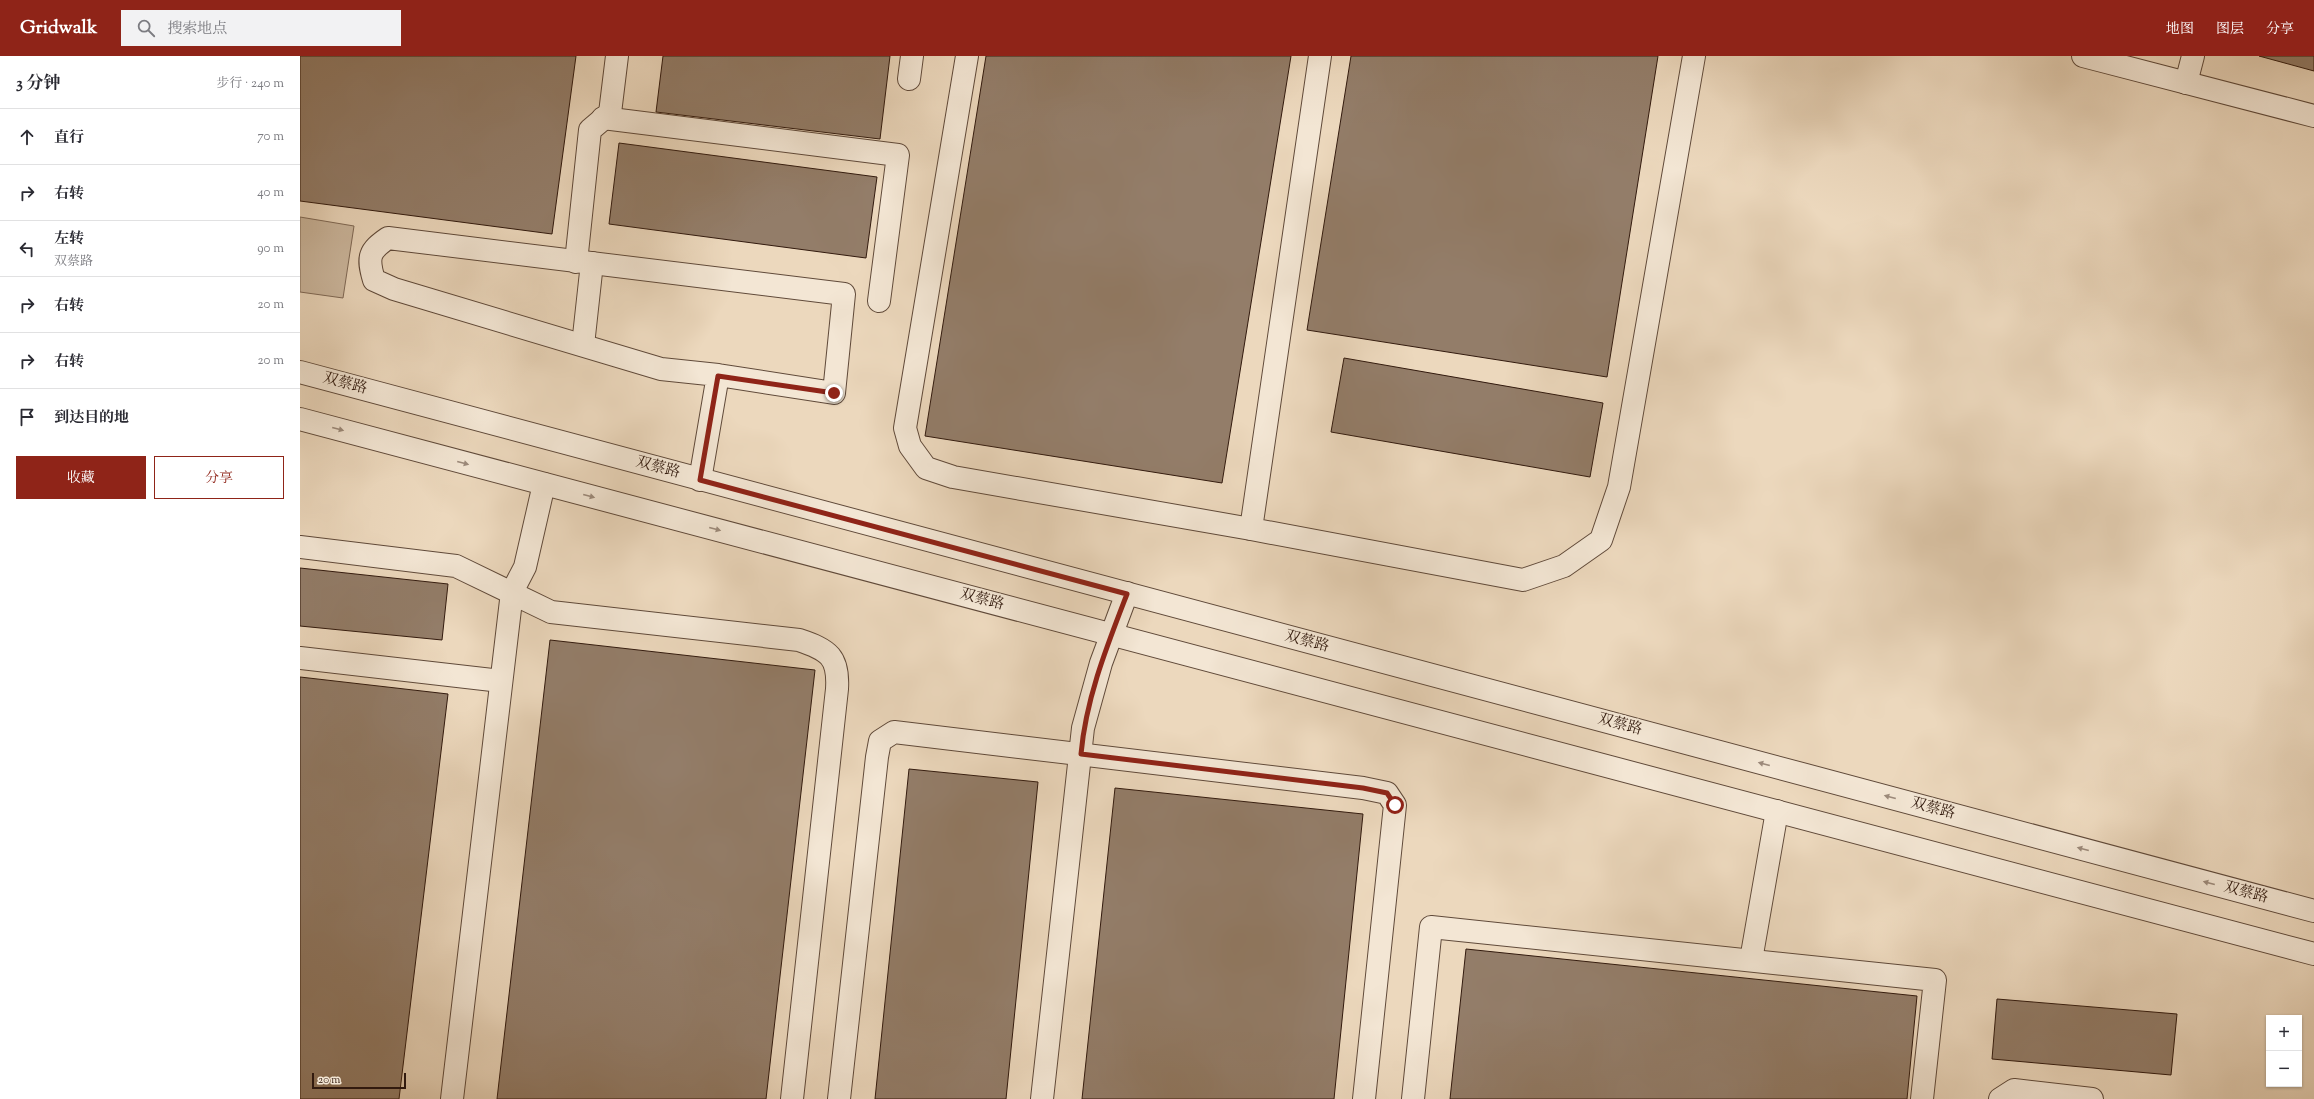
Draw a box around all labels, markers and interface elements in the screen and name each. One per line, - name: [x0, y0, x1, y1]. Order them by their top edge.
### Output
- search box: [121, 10, 401, 46]
- text: Gridwalk: [20, 15, 97, 42]
- icon: search: [135, 17, 157, 39]
- text: 搜索地点: [167, 19, 227, 40]
- text: 地图: [2166, 20, 2194, 40]
- text: 图层: [2216, 20, 2244, 40]
- text: 分享: [2266, 20, 2294, 40]
- text: 3 分钟: [16, 72, 61, 96]
- text: 步行 · 240 m: [216, 75, 284, 93]
- icon: ahead: [16, 126, 38, 148]
- text: 直行: [54, 128, 84, 149]
- text: 70 m: [257, 128, 284, 146]
- icon: right: [16, 182, 38, 204]
- text: 右转: [54, 184, 84, 205]
- text: 40 m: [257, 184, 284, 202]
- text: 左转: [54, 229, 84, 250]
- icon: left: [16, 238, 38, 260]
- text: 90 m: [257, 240, 284, 258]
- text: 双蔡路: [54, 253, 93, 271]
- icon: right: [16, 294, 38, 316]
- text: 右转: [54, 296, 84, 317]
- text: 20 m: [258, 296, 284, 314]
- icon: right: [16, 350, 38, 372]
- text: 右转: [54, 352, 84, 373]
- text: 20 m: [258, 352, 284, 370]
- street label: 双蔡路: [321, 368, 369, 400]
- route end: [825, 384, 843, 402]
- icon: arrive: [16, 406, 38, 428]
- text: 到达目的地: [54, 408, 129, 429]
- one-way arrow: [331, 427, 344, 433]
- street label: 双蔡路: [634, 452, 682, 484]
- button: 收藏: [16, 456, 146, 499]
- button: 分享: [154, 456, 284, 499]
- one-way arrow: [458, 460, 470, 466]
- one-way arrow: [583, 493, 595, 499]
- one-way arrow: [708, 527, 721, 533]
- street label: 双蔡路: [958, 584, 1006, 616]
- street label: 双蔡路: [1283, 626, 1331, 658]
- street label: 双蔡路: [1596, 709, 1644, 741]
- one-way arrow: [1758, 761, 1770, 767]
- street label: 双蔡路: [1909, 793, 1957, 825]
- one-way arrow: [1884, 794, 1896, 800]
- route start: [1386, 796, 1404, 814]
- one-way arrow: [2077, 846, 2089, 852]
- street label: 双蔡路: [2222, 877, 2270, 909]
- one-way arrow: [2202, 879, 2215, 885]
- map controls: [2266, 1015, 2302, 1087]
- button: +: [2266, 1015, 2302, 1051]
- button: −: [2266, 1051, 2302, 1087]
- scale bar: [312, 1071, 406, 1090]
- text: 20 m: [318, 1072, 340, 1088]

